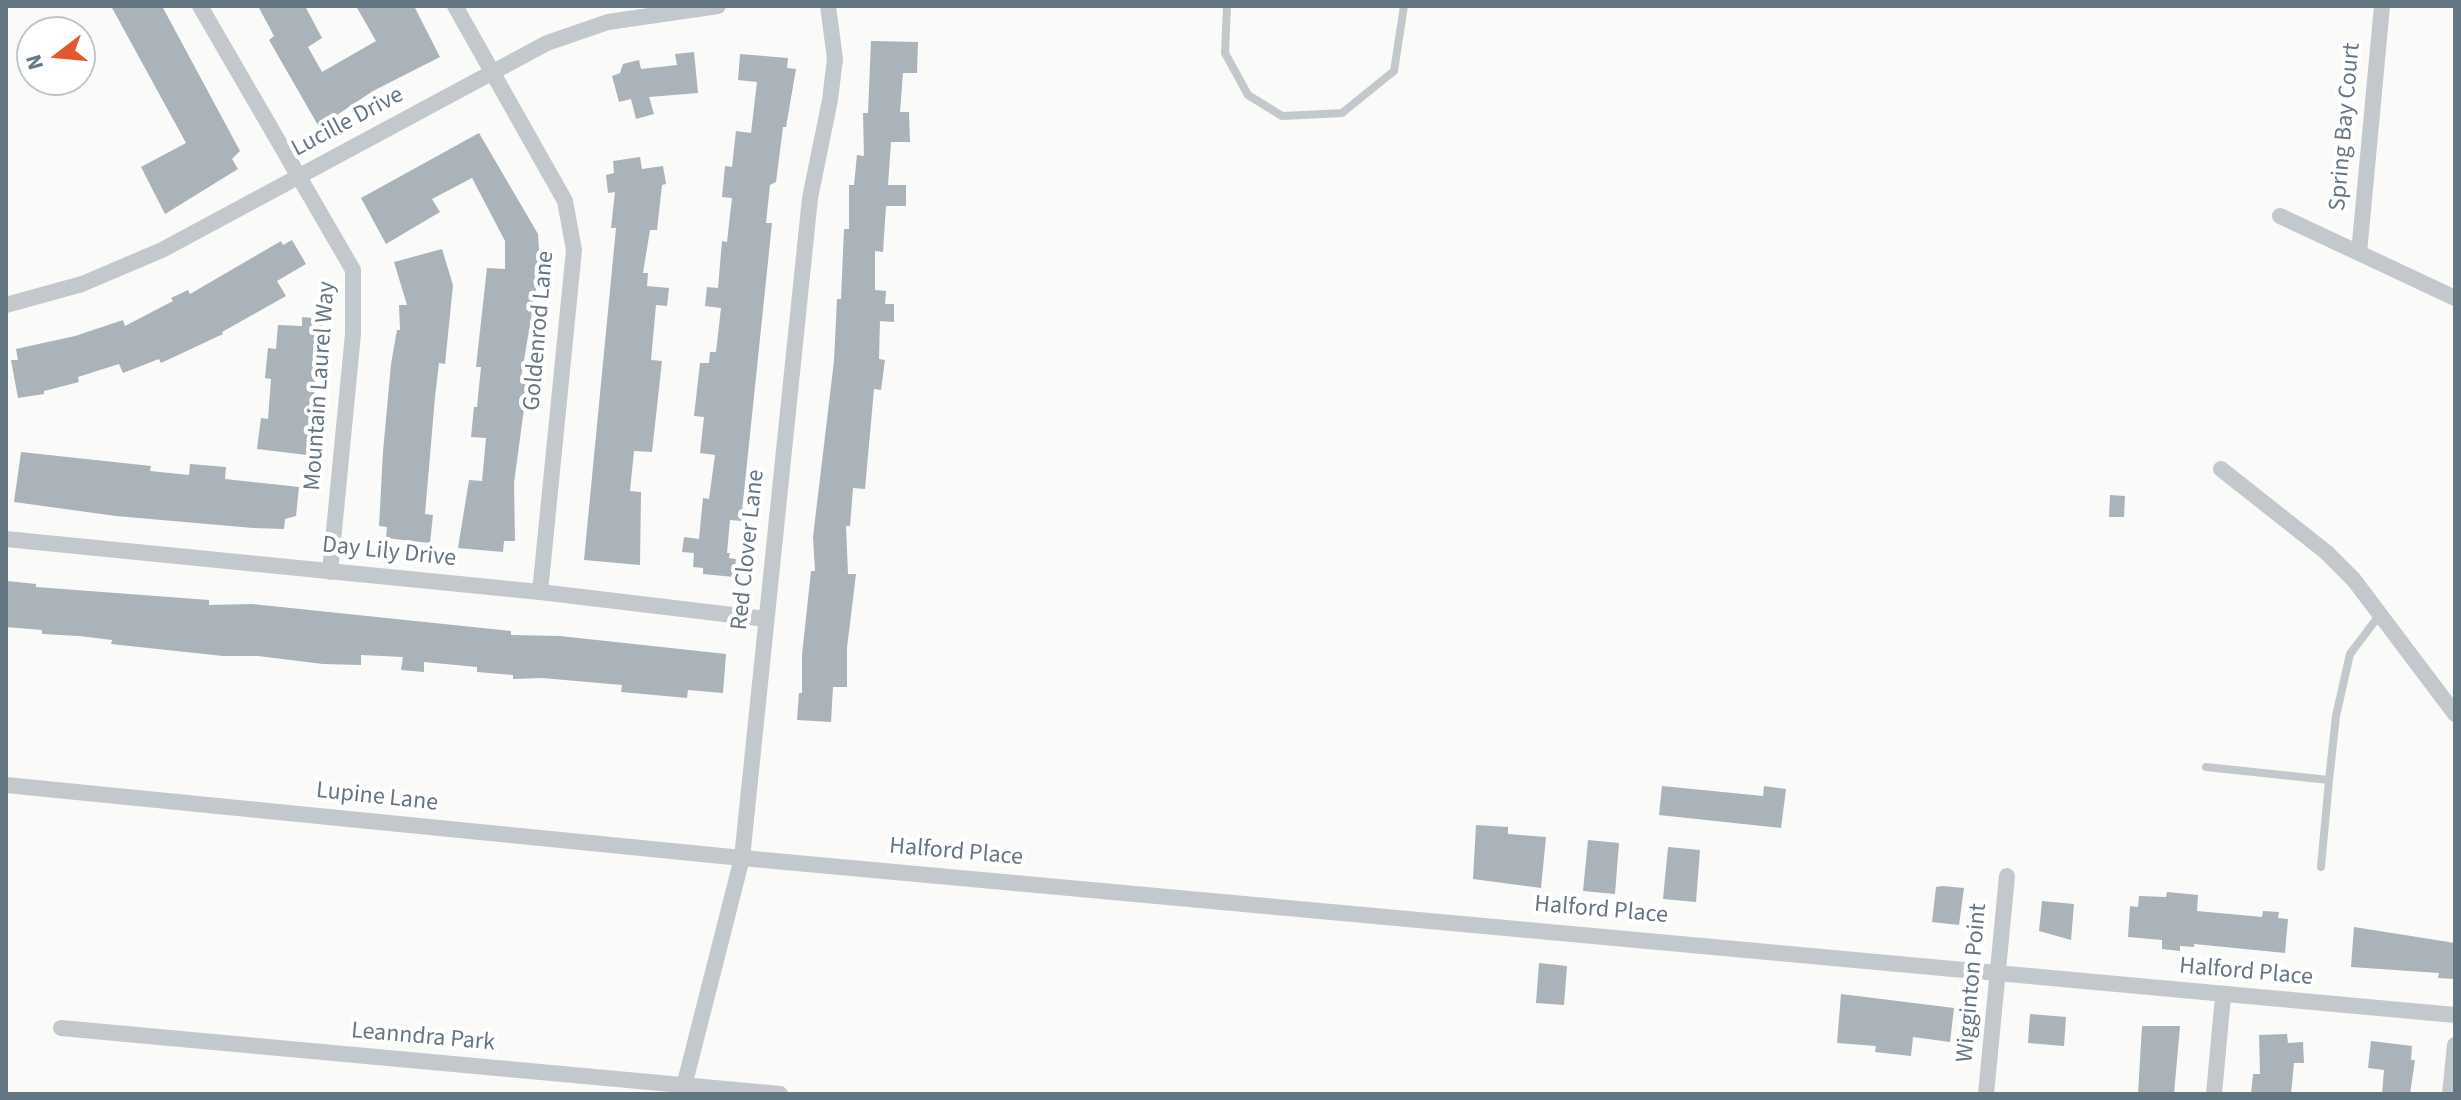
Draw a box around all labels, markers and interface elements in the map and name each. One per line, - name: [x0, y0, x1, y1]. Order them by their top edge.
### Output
- north arrow: [16, 16, 96, 96]
- street label: Spring Bay Court: [2324, 42, 2368, 212]
- text: N: [17, 51, 52, 74]
- street label: Lucille Drive: [287, 82, 409, 164]
- street label: Goldenrod Lane: [519, 250, 561, 412]
- street label: Mountain Laurel Way: [299, 280, 343, 492]
- street label: Red Clover Lane: [726, 468, 772, 632]
- street label: Day Lily Drive: [321, 532, 457, 574]
- street label: Lupine Lane: [315, 777, 439, 819]
- street label: Halford Place: [888, 833, 1024, 873]
- street label: Halford Place: [1533, 891, 1669, 931]
- street label: Wigginton Point: [1952, 902, 1994, 1064]
- street label: Halford Place: [2178, 953, 2314, 993]
- street label: Leanndra Park: [350, 1017, 496, 1059]

